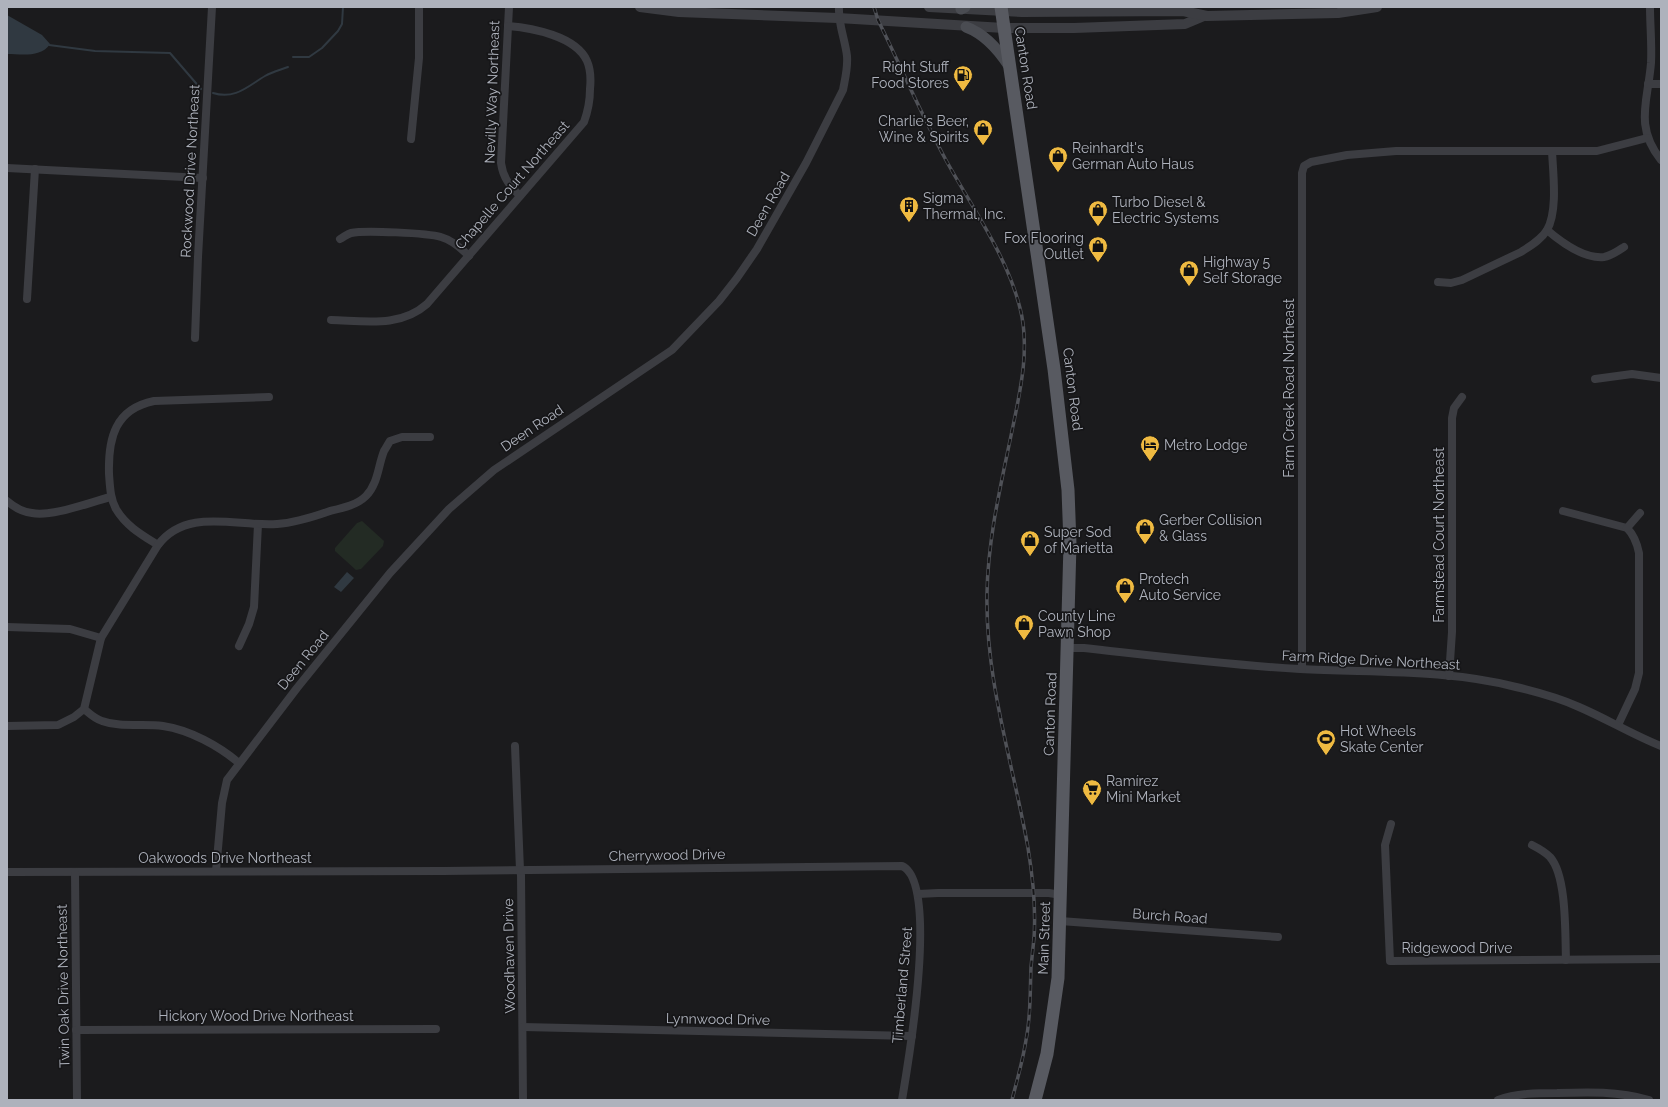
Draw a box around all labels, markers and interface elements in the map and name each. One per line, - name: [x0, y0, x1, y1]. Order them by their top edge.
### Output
- street label: Nevilly Way Northeast: [482, 20, 503, 164]
- street label: Canton Road: [1012, 25, 1040, 111]
- place label: Right Stuff Food Stores: [871, 59, 950, 91]
- fuel station icon: Right Stuff Food Stores: [952, 64, 974, 92]
- street label: Rockwood Drive Northeast: [177, 84, 203, 258]
- place label: Charlie's Beer, Wine & Spirits: [878, 113, 969, 145]
- street label: Chapelle Court Northeast: [452, 117, 572, 253]
- shop icon: Charlie's Beer, Wine & Spirits: [972, 118, 994, 146]
- place label: Reinhardt's German Auto Haus: [1072, 140, 1194, 172]
- shop icon: Reinhardt's German Auto Haus: [1047, 145, 1069, 173]
- street label: Deen Road: [743, 169, 793, 239]
- place label: Sigma Thermal, Inc.: [923, 190, 1006, 222]
- place label: Turbo Diesel & Electric Systems: [1112, 194, 1219, 226]
- building icon: Sigma Thermal, Inc.: [898, 195, 920, 223]
- shop icon: Turbo Diesel & Electric Systems: [1087, 199, 1109, 227]
- place label: Fox Flooring Outlet: [1004, 230, 1084, 262]
- shop icon: Fox Flooring Outlet: [1087, 235, 1109, 263]
- place label: Highway 5 Self Storage: [1203, 254, 1282, 286]
- shop icon: Highway 5 Self Storage: [1178, 259, 1200, 287]
- street label: Farm Creek Road Northeast: [1281, 298, 1297, 478]
- street label: Canton Road: [1060, 347, 1086, 431]
- street label: Deen Road: [498, 401, 566, 455]
- hotel icon: Metro Lodge: [1139, 434, 1161, 462]
- place label: Metro Lodge: [1164, 437, 1248, 453]
- street label: Farmstead Court Northeast: [1431, 447, 1447, 623]
- place label: Gerber Collision & Glass: [1159, 512, 1262, 544]
- shop icon: Gerber Collision & Glass: [1134, 517, 1156, 545]
- place label: Super Sod of Marietta: [1044, 524, 1113, 556]
- shop icon: Super Sod of Marietta: [1019, 529, 1041, 557]
- place label: Protech Auto Service: [1139, 571, 1221, 603]
- shop icon: Protech Auto Service: [1114, 576, 1136, 604]
- place label: County Line Pawn Shop: [1038, 608, 1115, 640]
- shop icon: County Line Pawn Shop: [1013, 613, 1035, 641]
- street label: Deen Road: [274, 627, 332, 693]
- street label: Farm Ridge Drive Northeast: [1281, 647, 1461, 673]
- street label: Canton Road: [1041, 672, 1059, 756]
- place label: Hot Wheels Skate Center: [1340, 723, 1424, 755]
- sports icon: Hot Wheels Skate Center: [1315, 728, 1337, 756]
- place label: Ramírez Mini Market: [1106, 773, 1181, 805]
- supermarket icon: Ramírez Mini Market: [1081, 778, 1103, 806]
- street label: Cherrywood Drive: [608, 846, 726, 864]
- street label: Oakwoods Drive Northeast: [138, 850, 312, 866]
- street label: Woodhaven Drive: [500, 898, 518, 1014]
- street label: Main Street: [1035, 901, 1053, 975]
- street label: Twin Oak Drive Northeast: [54, 904, 72, 1068]
- street label: Burch Road: [1132, 905, 1208, 927]
- street label: Timberland Street: [889, 926, 915, 1044]
- street label: Ridgewood Drive: [1402, 940, 1512, 956]
- street label: Hickory Wood Drive Northeast: [158, 1008, 354, 1024]
- street label: Lynnwood Drive: [666, 1010, 770, 1028]

